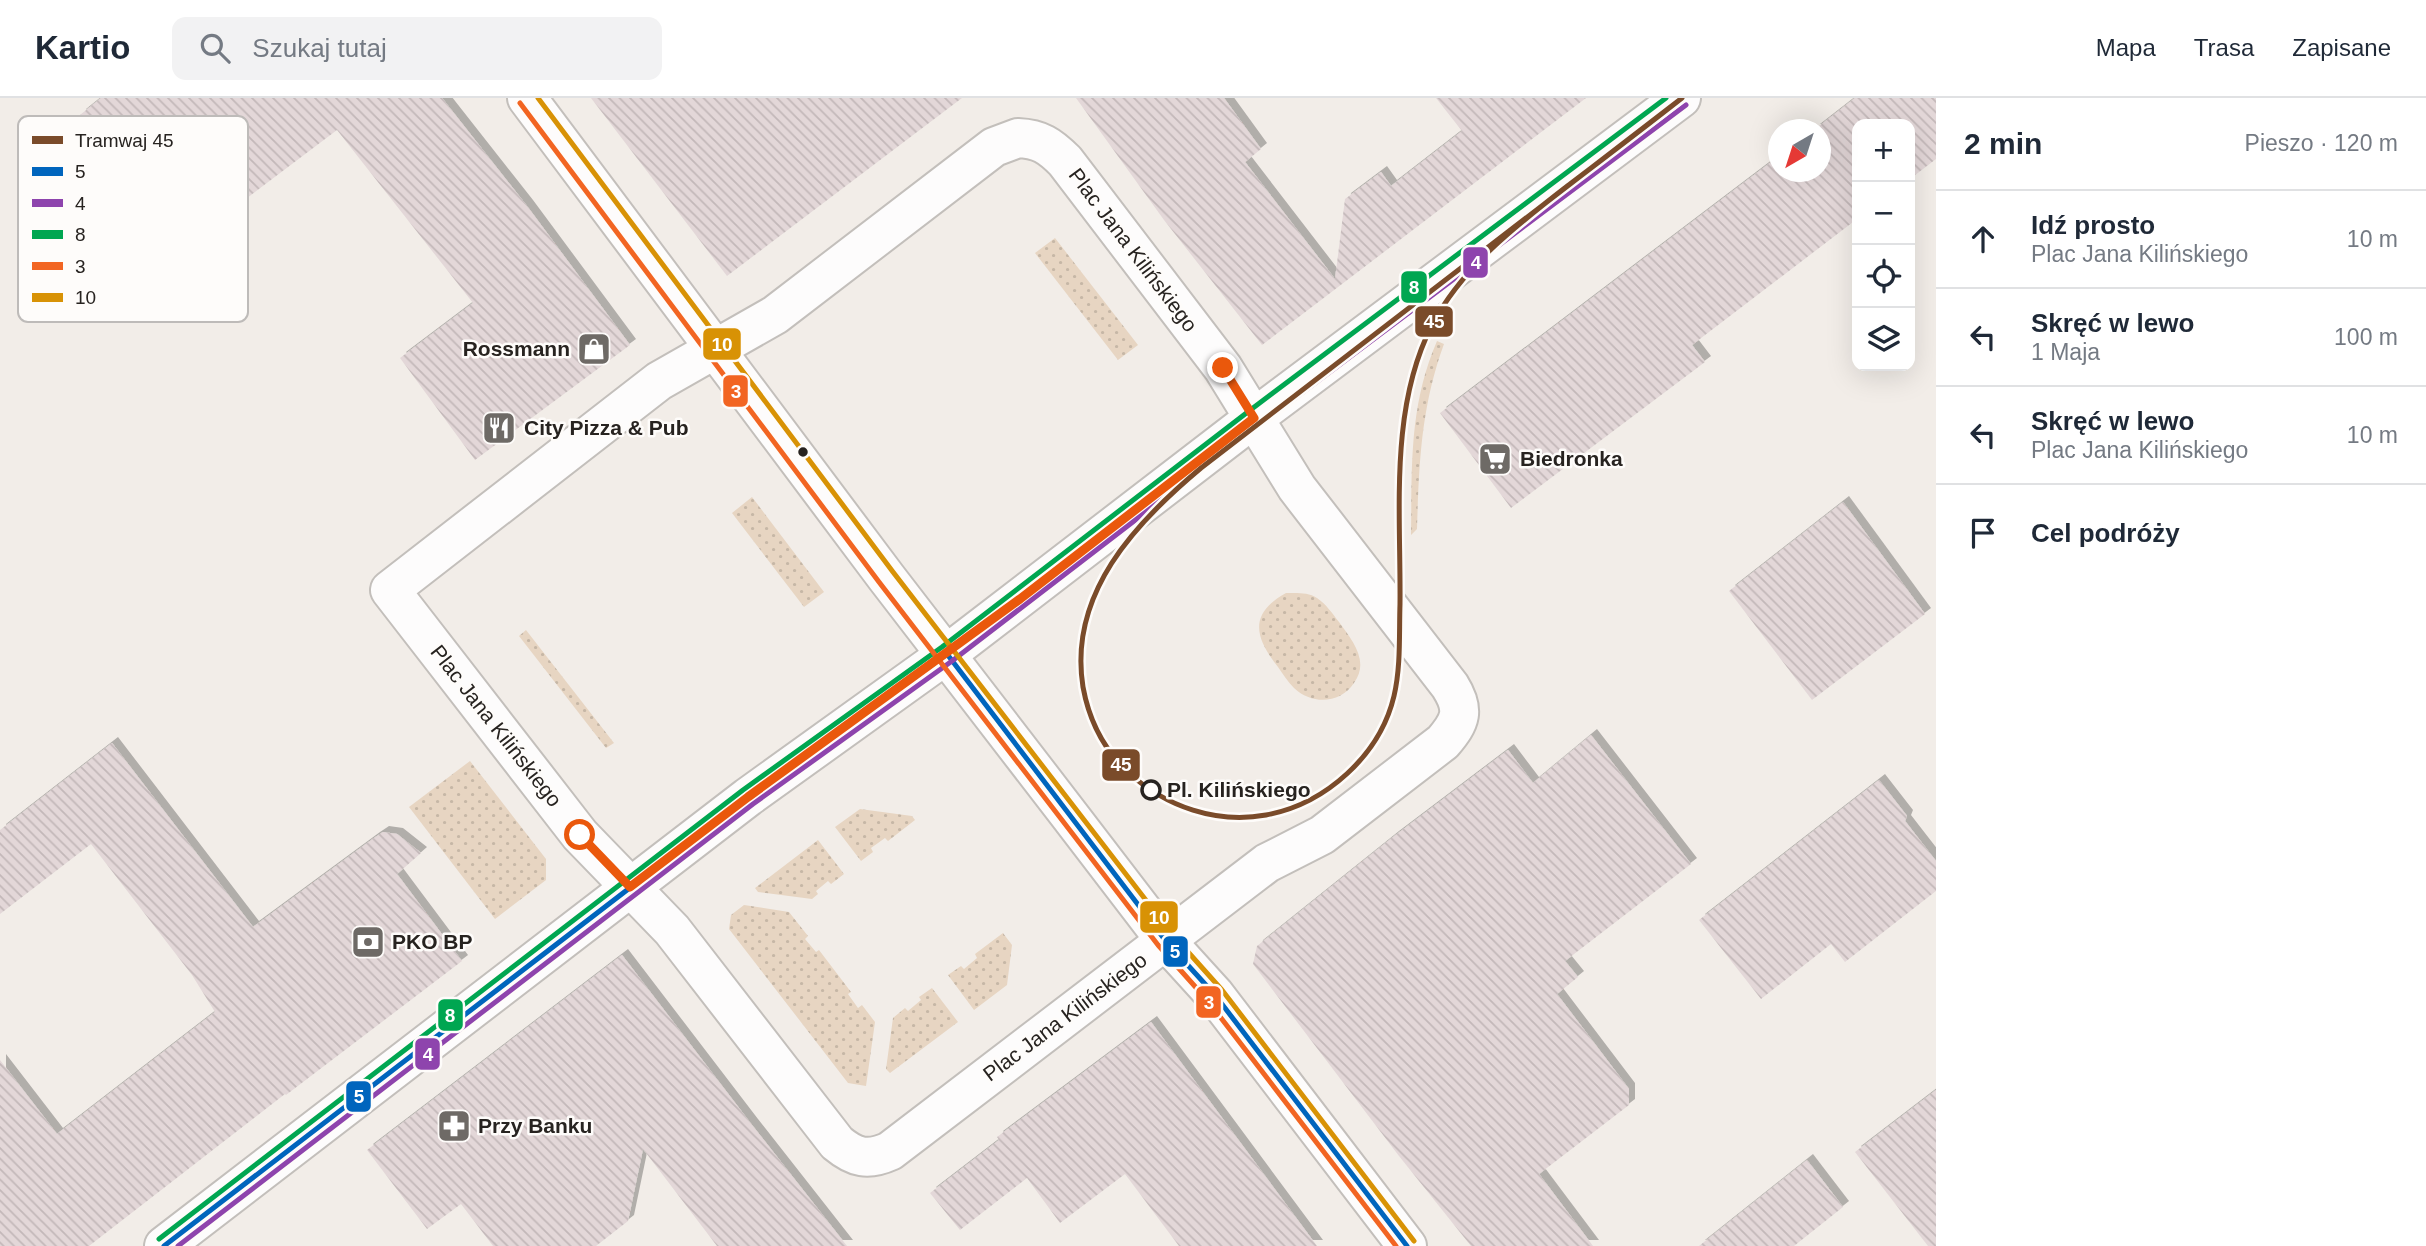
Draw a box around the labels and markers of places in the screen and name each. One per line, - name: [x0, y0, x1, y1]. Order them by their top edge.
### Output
- shop icon: Rossmann: [575, 330, 613, 368]
- place label: Rossmann: [463, 337, 570, 360]
- restaurant icon: City Pizza & Pub: [480, 409, 518, 447]
- place label: City Pizza & Pub: [524, 416, 689, 439]
- supermarket icon: Biedronka: [1476, 440, 1514, 478]
- unlabelled marker: [796, 445, 810, 459]
- place label: Biedronka: [1520, 447, 1623, 470]
- place label: Pl. Kilińskiego: [1167, 778, 1311, 801]
- marker: Pl. Kilińskiego: [1141, 780, 1161, 800]
- bank icon: PKO BP: [349, 923, 387, 961]
- place label: PKO BP: [392, 930, 473, 953]
- pharmacy icon: Przy Banku: [435, 1107, 473, 1145]
- place label: Przy Banku: [478, 1114, 592, 1137]

